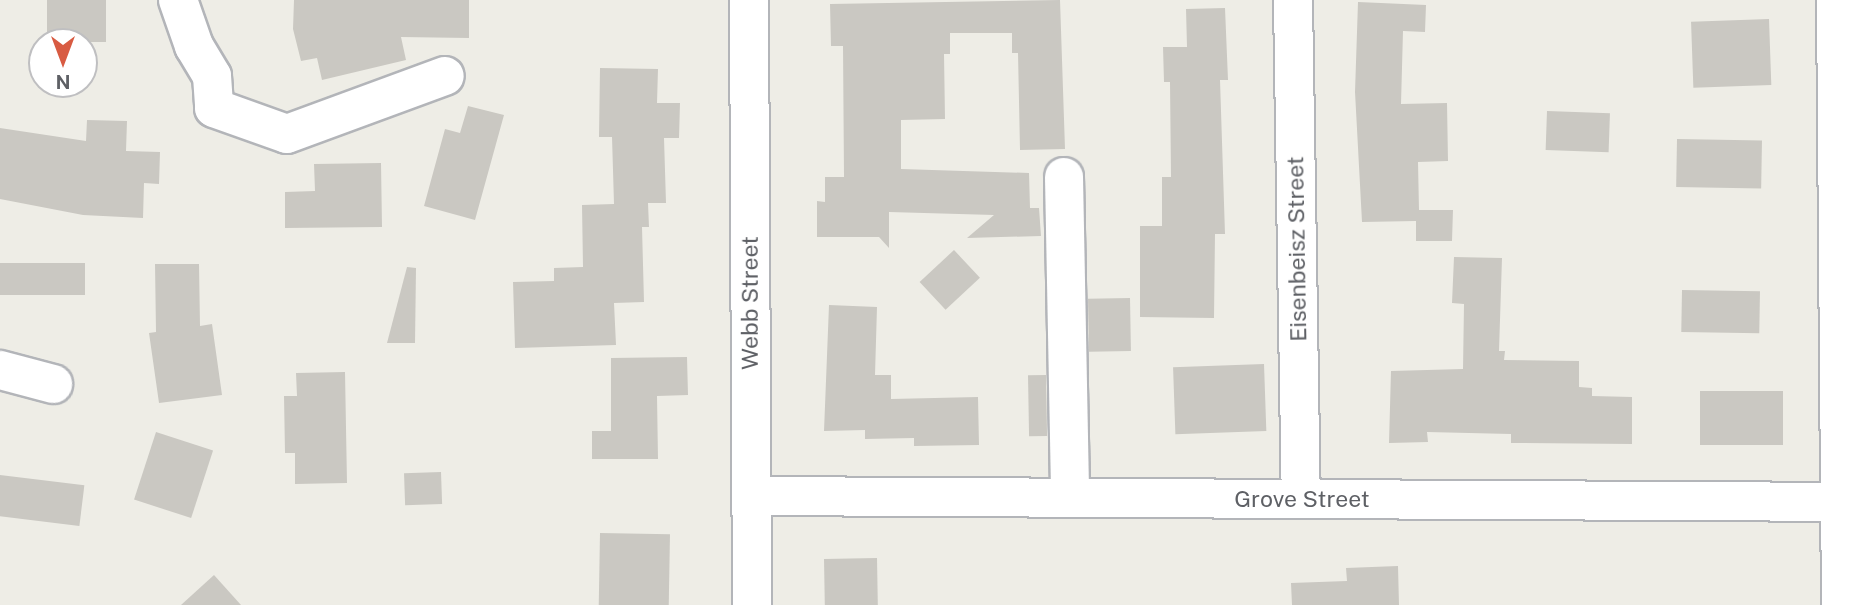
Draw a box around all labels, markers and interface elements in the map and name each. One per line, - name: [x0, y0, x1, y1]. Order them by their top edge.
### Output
- north arrow: [28, 28, 98, 98]
- text: N: [56, 71, 70, 93]
- street label: Eisenbeisz Street: [1282, 156, 1312, 342]
- street label: Webb Street: [736, 236, 764, 370]
- street label: Grove Street: [1234, 485, 1370, 513]

